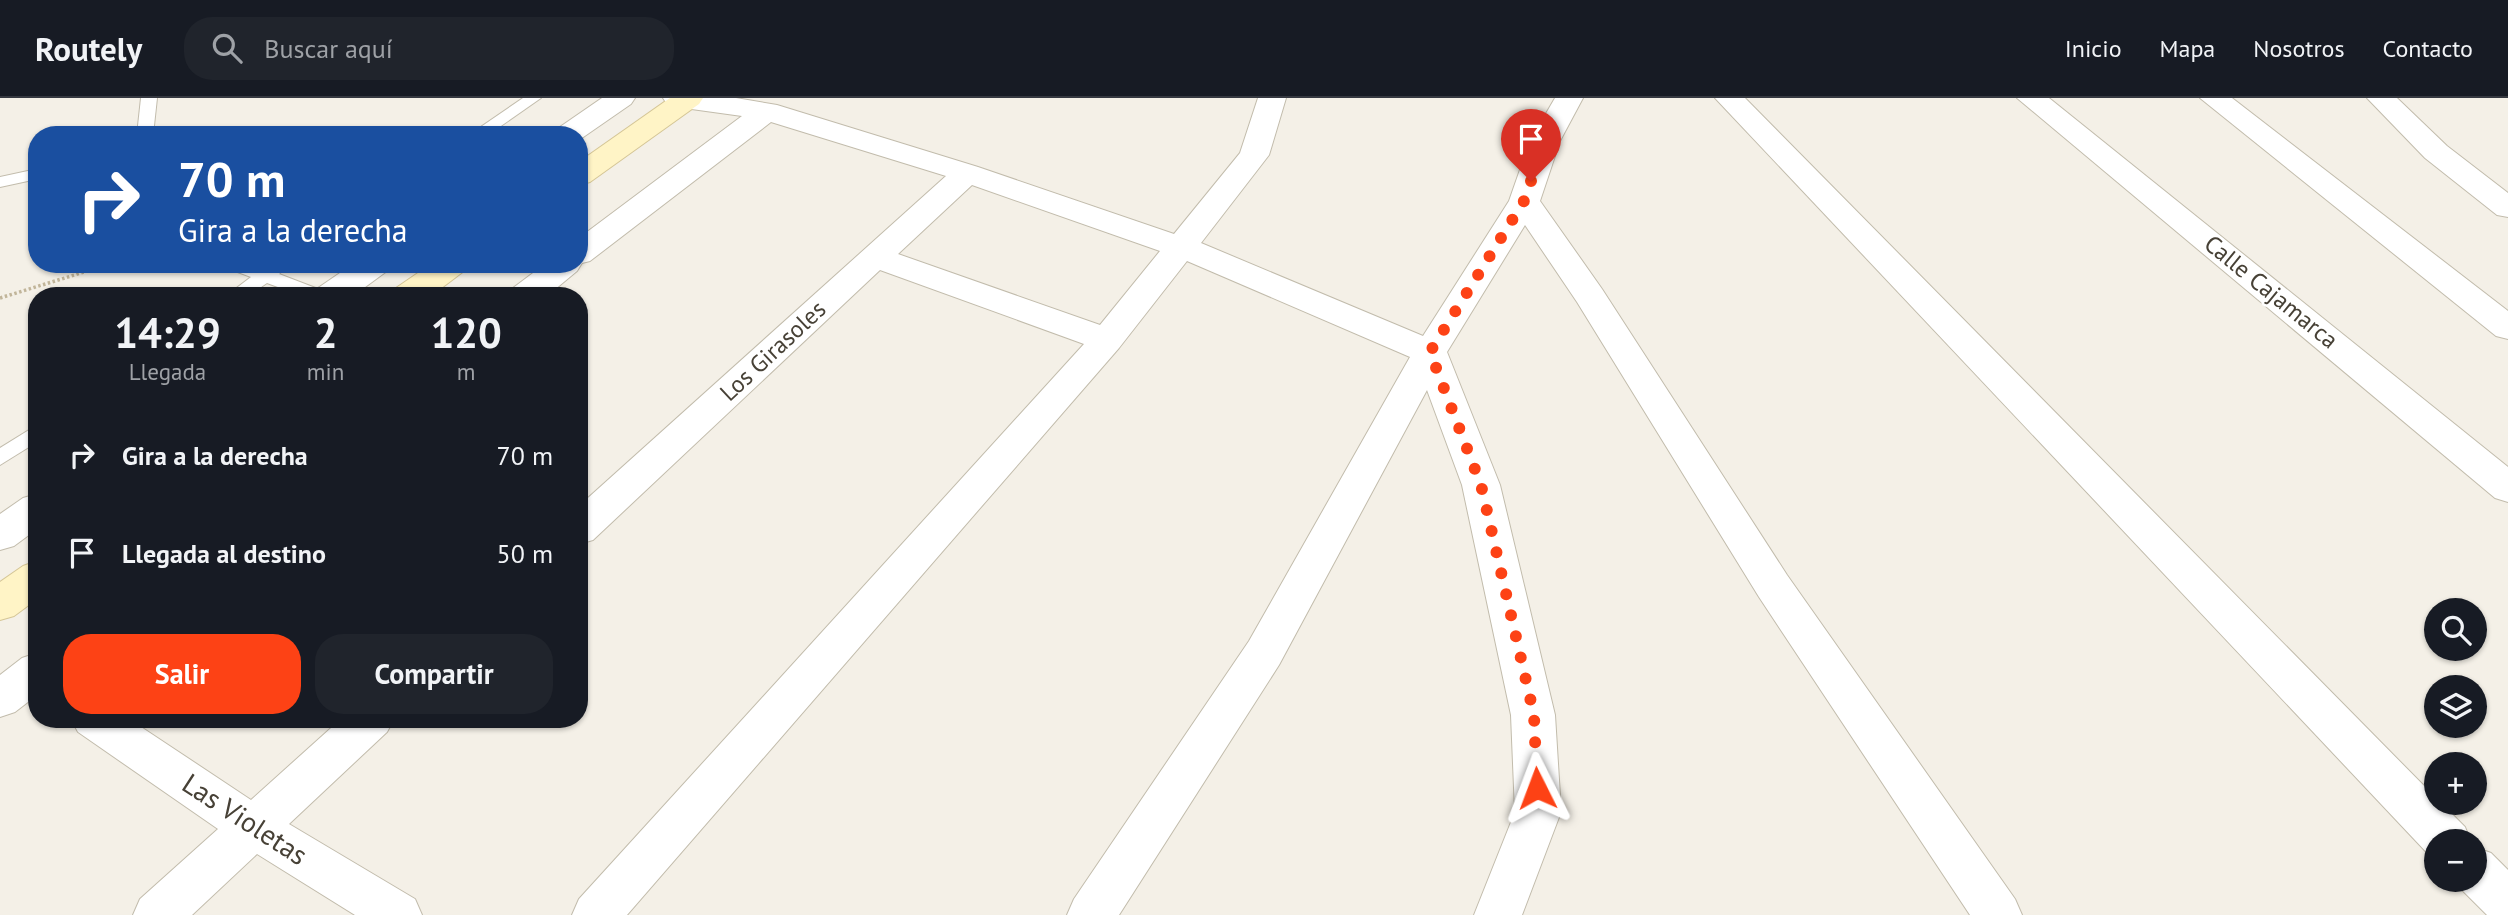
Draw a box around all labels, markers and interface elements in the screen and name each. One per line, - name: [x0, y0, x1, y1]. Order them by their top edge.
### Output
- search box: [184, 17, 674, 80]
- text: Routely: [35, 27, 142, 70]
- icon: search: [208, 29, 246, 67]
- text: Buscar aquí: [264, 32, 393, 65]
- text: Inicio: [2065, 33, 2122, 64]
- text: Mapa: [2160, 33, 2215, 64]
- text: Nosotros: [2253, 33, 2345, 64]
- text: Contacto: [2383, 33, 2473, 64]
- pin: [1501, 109, 1561, 181]
- icon: arrive: [1512, 120, 1550, 158]
- text: 70 m: [178, 147, 285, 211]
- icon: right: [63, 154, 154, 245]
- text: Gira a la derecha: [178, 209, 408, 251]
- street label: Calle Cajamarca: [2198, 228, 2345, 355]
- street label: Los Girasoles: [713, 294, 832, 408]
- text: 14:29: [114, 305, 221, 360]
- text: 2: [314, 305, 337, 360]
- text: 120: [430, 305, 502, 360]
- text: Llegada: [129, 357, 206, 386]
- text: min: [307, 357, 344, 386]
- text: m: [457, 357, 475, 386]
- icon: right: [63, 436, 101, 474]
- text: Gira a la derecha: [122, 439, 308, 472]
- text: 70 m: [497, 439, 553, 472]
- icon: arrive: [63, 534, 101, 572]
- text: Llegada al destino: [122, 537, 326, 570]
- text: 50 m: [497, 537, 553, 570]
- map controls: [2424, 598, 2487, 892]
- button: search: [2424, 598, 2487, 661]
- button: Salir: [63, 634, 301, 714]
- button: Compartir: [315, 634, 553, 714]
- button: layers: [2424, 675, 2487, 738]
- position arrow: [1500, 751, 1574, 825]
- button: +: [2424, 752, 2487, 815]
- street label: Las Violetas: [176, 764, 315, 873]
- button: −: [2424, 829, 2487, 892]

